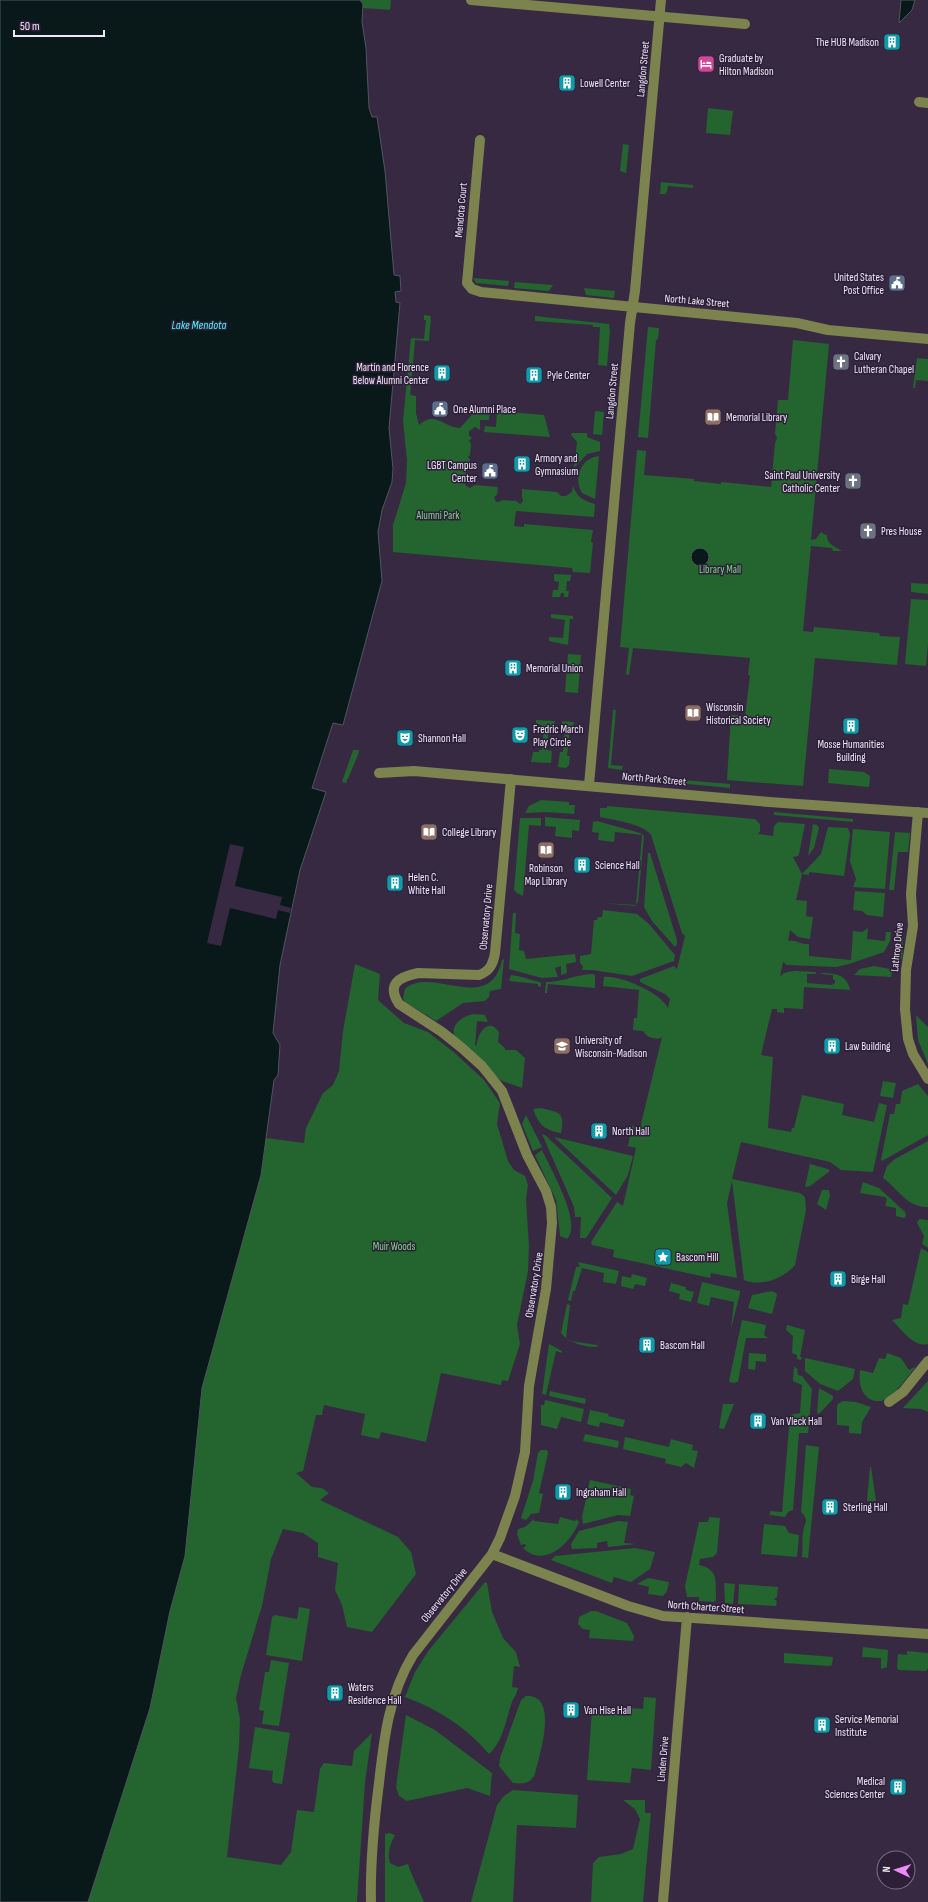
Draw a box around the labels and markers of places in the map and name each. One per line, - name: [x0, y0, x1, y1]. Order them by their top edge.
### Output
- building icon: The HUB Madison: [882, 32, 902, 52]
- place label: The HUB Madison: [815, 36, 879, 49]
- place label: Graduate by Hilton Madison: [719, 52, 774, 78]
- hotel icon: Graduate by Hilton Madison: [696, 54, 716, 74]
- building icon: Lowell Center: [557, 73, 577, 93]
- place label: Lowell Center: [580, 77, 630, 90]
- place label: United States Post Office: [834, 271, 884, 297]
- public building icon: United States Post Office: [887, 273, 907, 293]
- place label: Calvary Lutheran Chapel: [854, 350, 914, 376]
- church icon: Calvary Lutheran Chapel: [831, 352, 851, 372]
- place label: Martin and Florence Below Alumni Center: [353, 361, 429, 387]
- building icon: Martin and Florence Below Alumni Center: [432, 363, 452, 383]
- building icon: Pyle Center: [524, 365, 544, 385]
- place label: Pyle Center: [547, 369, 590, 382]
- public building icon: One Alumni Place: [430, 399, 450, 419]
- place label: One Alumni Place: [453, 403, 516, 416]
- library icon: Memorial Library: [703, 407, 723, 427]
- place label: Memorial Library: [726, 411, 788, 424]
- place label: Armory and Gymnasium: [534, 452, 578, 478]
- building icon: Armory and Gymnasium: [512, 454, 532, 474]
- place label: LGBT Campus Center: [427, 459, 477, 485]
- public building icon: LGBT Campus Center: [480, 461, 500, 481]
- place label: Saint Paul University Catholic Center: [765, 469, 841, 495]
- church icon: Saint Paul University Catholic Center: [843, 471, 863, 491]
- church icon: Pres House: [858, 521, 878, 541]
- place label: Pres House: [881, 525, 922, 538]
- building icon: Memorial Union: [503, 658, 523, 678]
- place label: Memorial Union: [526, 662, 584, 675]
- place label: Wisconsin Historical Society: [706, 701, 771, 727]
- library icon: Wisconsin Historical Society: [683, 703, 703, 723]
- building icon: Mosse Humanities Building: [841, 716, 861, 736]
- place label: Fredric March Play Circle: [533, 723, 584, 749]
- theatre icon: Fredric March Play Circle: [510, 725, 530, 745]
- theatre icon: Shannon Hall: [395, 728, 415, 748]
- place label: Shannon Hall: [418, 732, 466, 745]
- place label: Mosse Humanities Building: [817, 738, 885, 764]
- library icon: College Library: [419, 822, 439, 842]
- place label: College Library: [442, 826, 497, 839]
- library icon: Robinson Map Library: [536, 840, 556, 860]
- building icon: Science Hall: [572, 855, 592, 875]
- place label: Science Hall: [595, 859, 640, 872]
- place label: Robinson Map Library: [525, 862, 568, 888]
- place label: Helen C. White Hall: [408, 871, 445, 897]
- building icon: Helen C. White Hall: [385, 873, 405, 893]
- place label: University of Wisconsin-Madison: [575, 1034, 647, 1060]
- school or university icon: University of Wisconsin-Madison: [552, 1036, 572, 1056]
- building icon: Law Building: [822, 1036, 842, 1056]
- place label: Law Building: [845, 1040, 891, 1053]
- building icon: North Hall: [589, 1121, 609, 1141]
- place label: North Hall: [612, 1125, 649, 1138]
- place icon: Bascom Hill: [653, 1247, 673, 1267]
- place label: Bascom Hill: [676, 1251, 719, 1264]
- building icon: Birge Hall: [828, 1269, 848, 1289]
- place label: Birge Hall: [851, 1273, 885, 1286]
- building icon: Bascom Hall: [637, 1335, 657, 1355]
- place label: Bascom Hall: [660, 1339, 705, 1352]
- building icon: Van Vleck Hall: [748, 1411, 768, 1431]
- place label: Van Vleck Hall: [771, 1415, 822, 1428]
- building icon: Ingraham Hall: [553, 1482, 573, 1502]
- place label: Ingraham Hall: [576, 1486, 626, 1499]
- building icon: Sterling Hall: [820, 1497, 840, 1517]
- place label: Sterling Hall: [843, 1501, 888, 1514]
- place label: Waters Residence Hall: [348, 1681, 402, 1707]
- building icon: Waters Residence Hall: [325, 1683, 345, 1703]
- building icon: Van Hise Hall: [561, 1700, 581, 1720]
- place label: Van Hise Hall: [584, 1704, 631, 1717]
- place label: Service Memorial Institute: [835, 1713, 898, 1739]
- building icon: Service Memorial Institute: [812, 1715, 832, 1735]
- place label: Medical Sciences Center: [825, 1775, 885, 1801]
- building icon: Medical Sciences Center: [888, 1777, 908, 1797]

